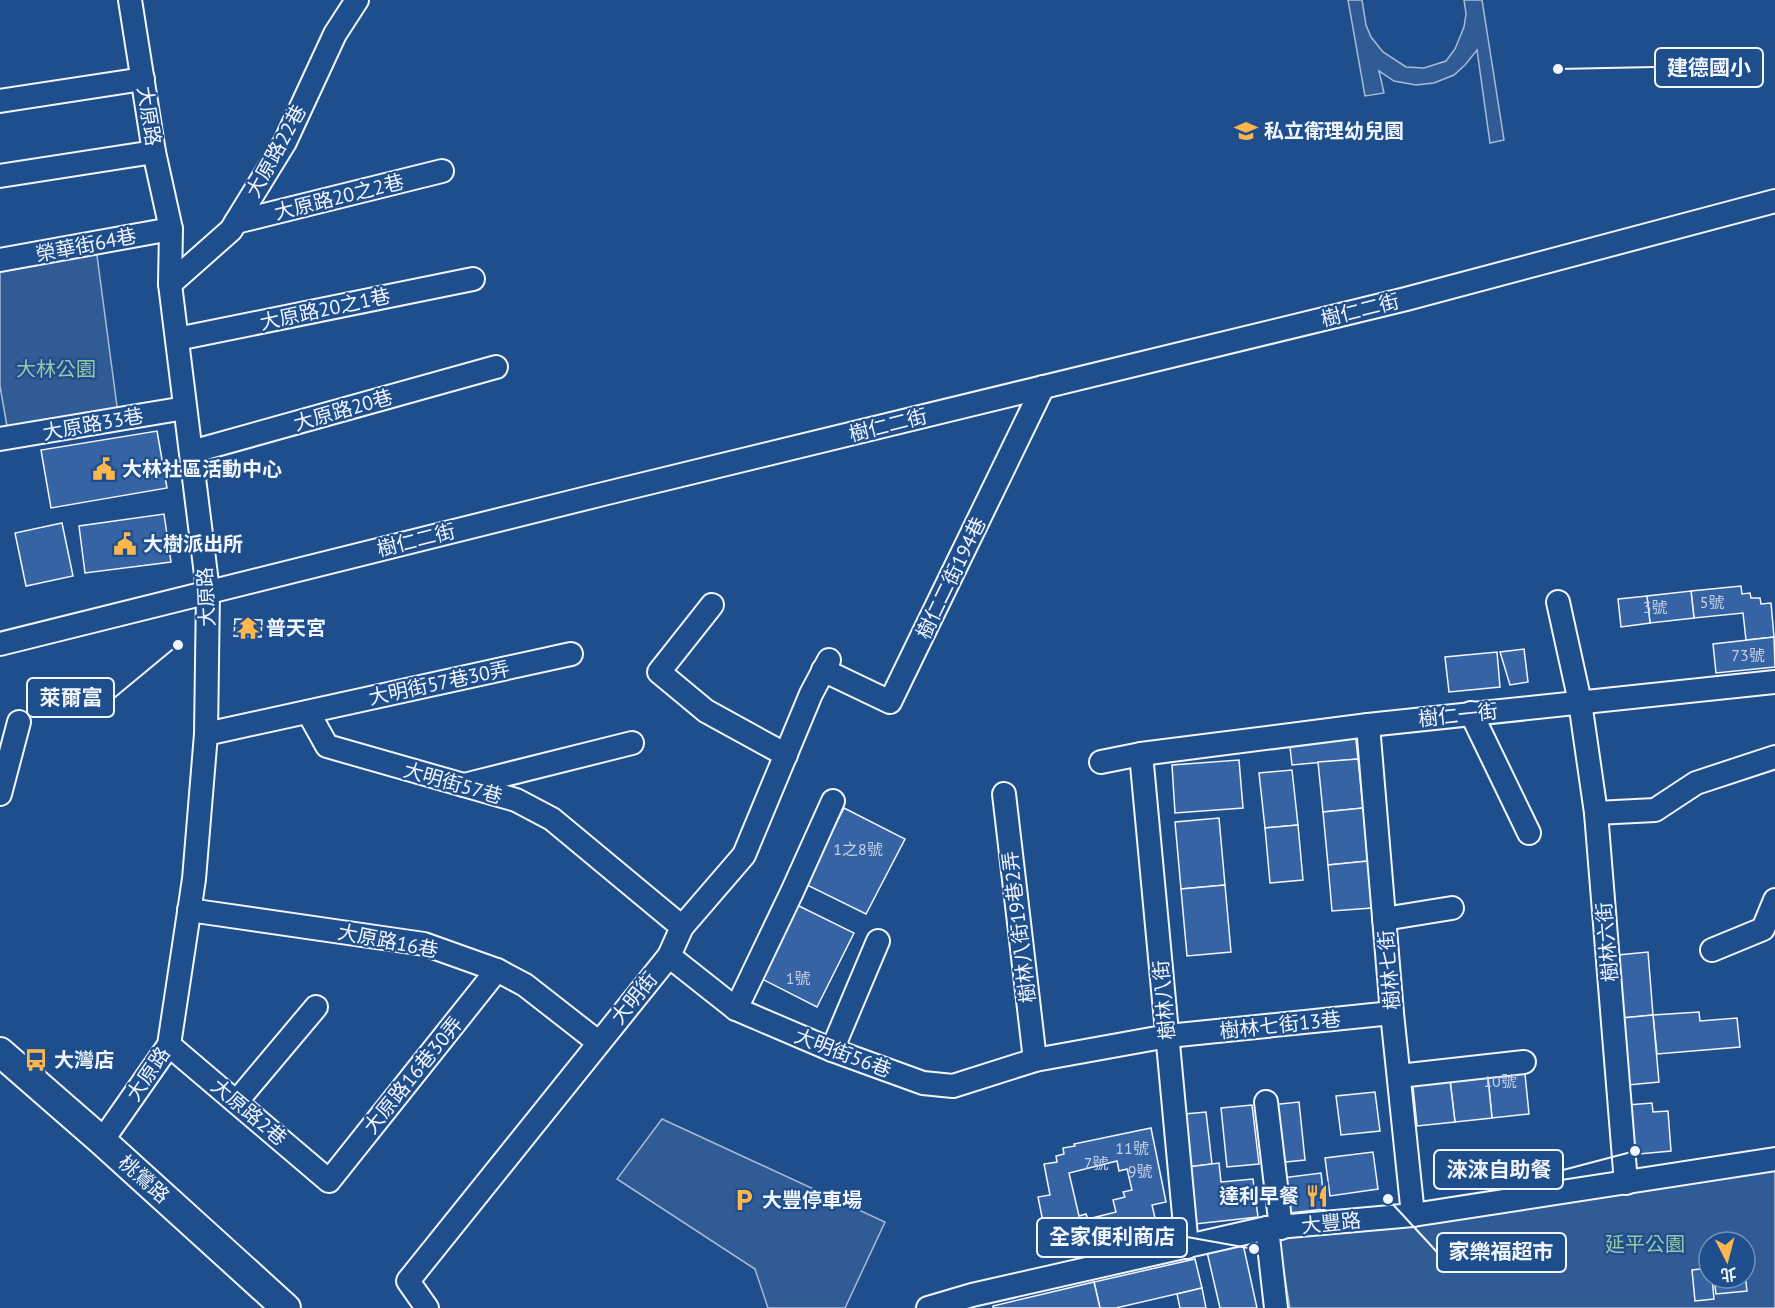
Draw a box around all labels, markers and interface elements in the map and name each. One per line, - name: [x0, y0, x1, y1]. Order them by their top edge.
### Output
- callout: 建德國小: [1655, 48, 1763, 87]
- text: 建德國小: [1667, 54, 1751, 81]
- street label: 大原路: [131, 84, 167, 148]
- street label: 大原路22巷: [240, 100, 312, 202]
- school or university icon: 私立衛理幼兒園: [1233, 118, 1259, 144]
- place label: 私立衛理幼兒園: [1264, 118, 1404, 144]
- street label: 大原路20之2巷: [271, 168, 407, 226]
- street label: 榮華街64巷: [34, 223, 138, 267]
- street label: 大原路20之1巷: [257, 282, 393, 336]
- street label: 樹仁二街: [1318, 288, 1402, 332]
- park label: 大林公園: [16, 356, 96, 382]
- street label: 大原路20巷: [290, 383, 396, 437]
- street label: 大原路33巷: [41, 402, 145, 446]
- street label: 樹仁二街: [846, 403, 930, 447]
- public building icon: 大林社區活動中心: [91, 456, 117, 482]
- place label: 大林社區活動中心: [122, 456, 282, 482]
- street label: 樹仁二街194巷: [910, 513, 992, 643]
- street label: 樹仁二街: [374, 518, 458, 562]
- public building icon: 大樹派出所: [112, 531, 138, 557]
- place label: 大樹派出所: [143, 531, 243, 557]
- street label: 大原路: [191, 566, 221, 628]
- house number: 5號: [1700, 592, 1724, 612]
- house number: 3號: [1643, 597, 1667, 617]
- temple icon: 普天宮: [235, 615, 261, 641]
- place label: 普天宮: [266, 615, 326, 641]
- house number: 73號: [1731, 645, 1765, 665]
- street label: 大明街57巷30弄: [366, 655, 512, 711]
- callout: 萊爾富: [27, 678, 114, 717]
- text: 萊爾富: [40, 684, 103, 711]
- street label: 樹仁一街: [1417, 698, 1499, 732]
- street label: 大明街57巷: [400, 756, 506, 810]
- house number: 1之8號: [833, 839, 883, 859]
- street label: 樹林八街19巷2弄: [997, 850, 1041, 1004]
- street label: 樹林六街: [1591, 901, 1623, 983]
- street label: 大原路16巷: [336, 919, 440, 963]
- street label: 樹林七街: [1373, 929, 1405, 1011]
- street label: 樹林八街: [1148, 959, 1180, 1041]
- street label: 大明街: [605, 967, 663, 1029]
- house number: 1號: [786, 968, 810, 988]
- street label: 樹林七街13巷: [1218, 1006, 1342, 1044]
- street label: 大原路16巷30弄: [358, 1011, 468, 1139]
- street label: 大明街56巷: [791, 1023, 895, 1083]
- street label: 大原路: [120, 1042, 176, 1106]
- bus stop icon: 大灣店: [23, 1047, 49, 1073]
- place label: 大灣店: [54, 1047, 114, 1073]
- house number: 10號: [1483, 1071, 1517, 1091]
- street label: 大原路2巷: [206, 1073, 292, 1151]
- house number: 11號: [1115, 1138, 1149, 1158]
- street label: 桃鶯路: [113, 1149, 175, 1209]
- callout: 淶淶自助餐: [1434, 1150, 1563, 1189]
- house number: 7號: [1084, 1153, 1108, 1173]
- text: 淶淶自助餐: [1447, 1156, 1552, 1183]
- house number: 9號: [1128, 1161, 1152, 1181]
- place label: 達利早餐: [1219, 1183, 1299, 1209]
- restaurant icon: 達利早餐: [1304, 1183, 1330, 1209]
- parking icon: 大豐停車場: [731, 1187, 757, 1213]
- place label: 大豐停車場: [762, 1187, 862, 1213]
- street label: 大豐路: [1300, 1207, 1362, 1239]
- callout: 全家便利商店: [1037, 1218, 1187, 1257]
- text: 全家便利商店: [1049, 1223, 1175, 1250]
- north arrow: [1697, 1230, 1757, 1290]
- park label: 延平公園: [1605, 1231, 1685, 1257]
- callout: 家樂福超市: [1437, 1233, 1566, 1272]
- text: 家樂福超市: [1449, 1238, 1554, 1265]
- text: 北: [1720, 1264, 1738, 1286]

